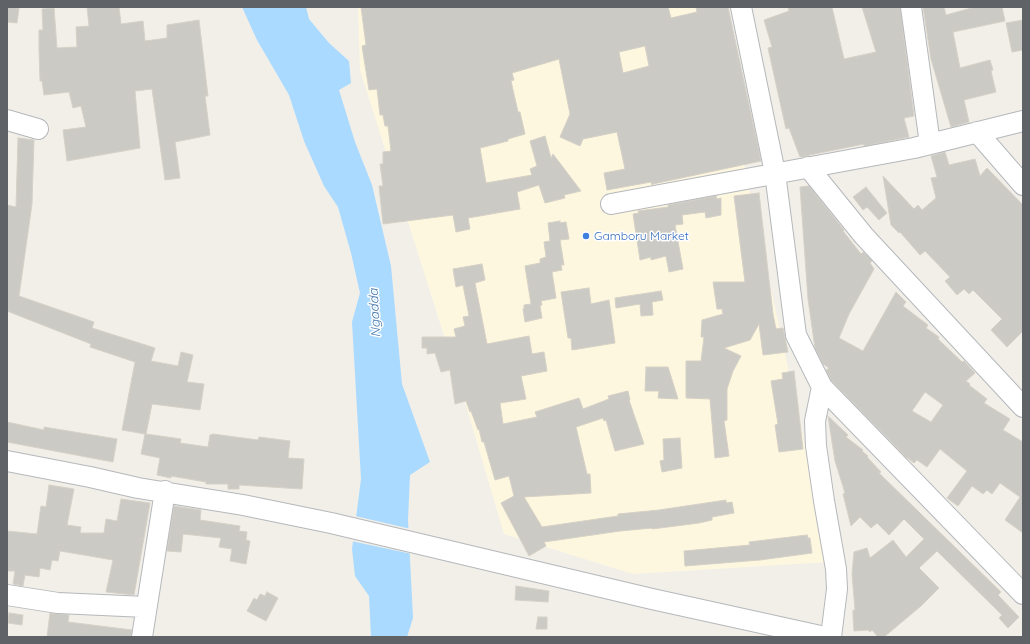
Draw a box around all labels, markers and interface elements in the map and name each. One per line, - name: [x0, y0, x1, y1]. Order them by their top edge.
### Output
- place label: Gamboru Market: [594, 229, 689, 243]
- marker: Gamboru Market: [581, 231, 591, 241]
- water label: Ngadda: [366, 288, 384, 338]

